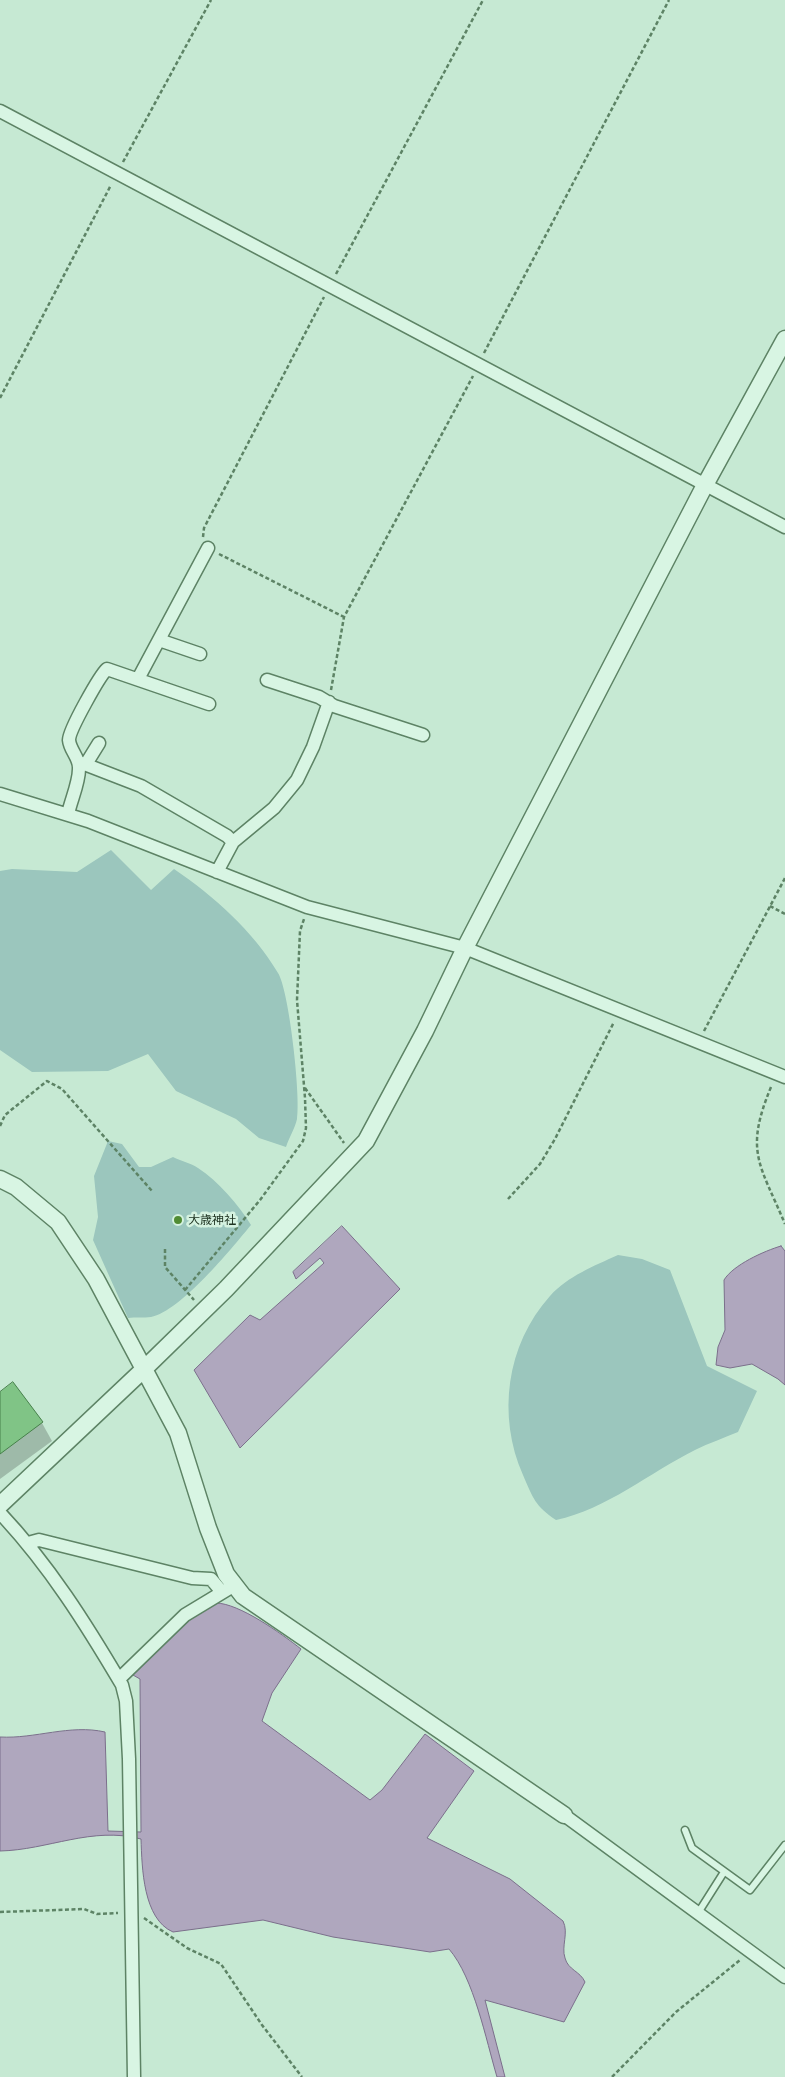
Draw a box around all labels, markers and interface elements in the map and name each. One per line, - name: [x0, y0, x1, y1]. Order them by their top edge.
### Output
- place label: 大歳神社: [188, 1213, 236, 1227]
- marker: 大歳神社: [172, 1214, 184, 1226]

